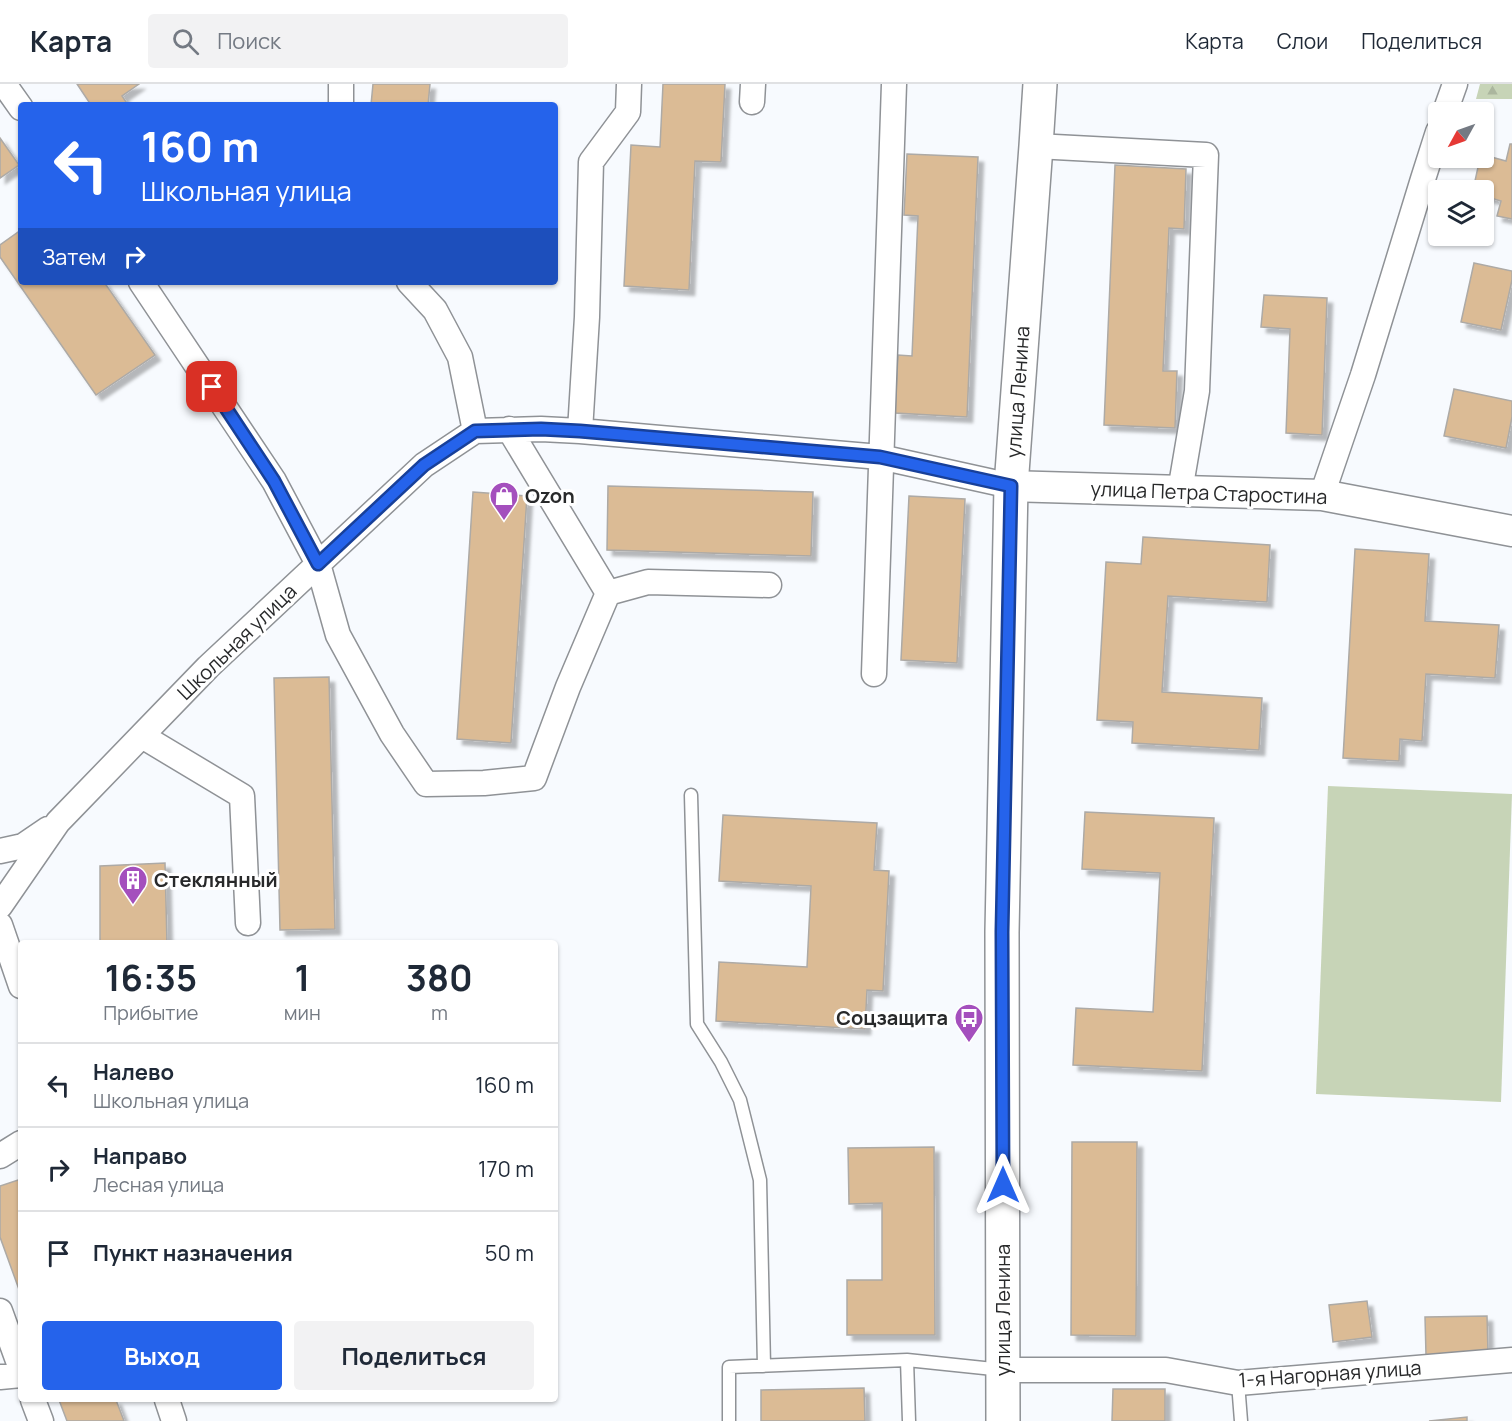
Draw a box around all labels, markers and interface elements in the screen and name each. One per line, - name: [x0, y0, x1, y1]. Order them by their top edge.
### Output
- search box: [148, 14, 568, 68]
- text: Карта: [30, 22, 112, 60]
- icon: search: [169, 25, 202, 58]
- text: Поиск: [217, 26, 281, 56]
- text: Карта: [1185, 27, 1244, 55]
- text: Слои: [1277, 27, 1328, 55]
- text: Поделиться: [1361, 27, 1482, 55]
- north arrow: [1428, 102, 1494, 168]
- map controls: [1428, 102, 1494, 246]
- text: 160 m: [141, 117, 259, 175]
- icon: left: [42, 126, 120, 204]
- text: Школьная улица: [141, 172, 352, 209]
- button: layers: [1428, 180, 1494, 246]
- icon: right: [118, 240, 151, 273]
- text: Затем: [42, 242, 106, 272]
- street label: улица Ленина: [999, 325, 1036, 459]
- pin: [186, 361, 237, 412]
- icon: arrive: [195, 370, 228, 403]
- street label: улица Петра Старостина: [1090, 475, 1328, 510]
- shop icon: Ozon: [488, 480, 520, 522]
- place label: Ozon: [525, 482, 575, 509]
- street label: Школьная улица: [171, 578, 302, 706]
- building icon: Стеклянный: [117, 864, 149, 906]
- place label: Стеклянный: [154, 866, 278, 893]
- text: 16:35: [105, 953, 197, 1002]
- text: 1: [294, 953, 310, 1002]
- text: 380: [406, 953, 473, 1002]
- text: Прибытие: [103, 999, 199, 1026]
- text: мин: [284, 999, 321, 1026]
- text: m: [431, 999, 448, 1026]
- bus stop icon: Соцзащита: [953, 1002, 985, 1044]
- place label: Соцзащита: [836, 1004, 948, 1031]
- text: Налево: [93, 1057, 174, 1087]
- icon: left: [42, 1069, 75, 1102]
- text: 160 m: [475, 1070, 534, 1100]
- text: Школьная улица: [93, 1087, 249, 1114]
- text: Направо: [93, 1141, 187, 1171]
- icon: right: [42, 1153, 75, 1186]
- position arrow: [971, 1153, 1035, 1217]
- text: 170 m: [478, 1154, 534, 1184]
- text: Лесная улица: [93, 1171, 224, 1198]
- icon: arrive: [42, 1237, 75, 1270]
- text: Пункт назначения: [93, 1238, 293, 1268]
- text: 50 m: [485, 1238, 534, 1268]
- street label: улица Ленина: [989, 1244, 1016, 1376]
- button: Выход: [42, 1321, 282, 1390]
- button: Поделиться: [294, 1321, 534, 1390]
- street label: 1-я Нагорная улица: [1238, 1354, 1422, 1393]

